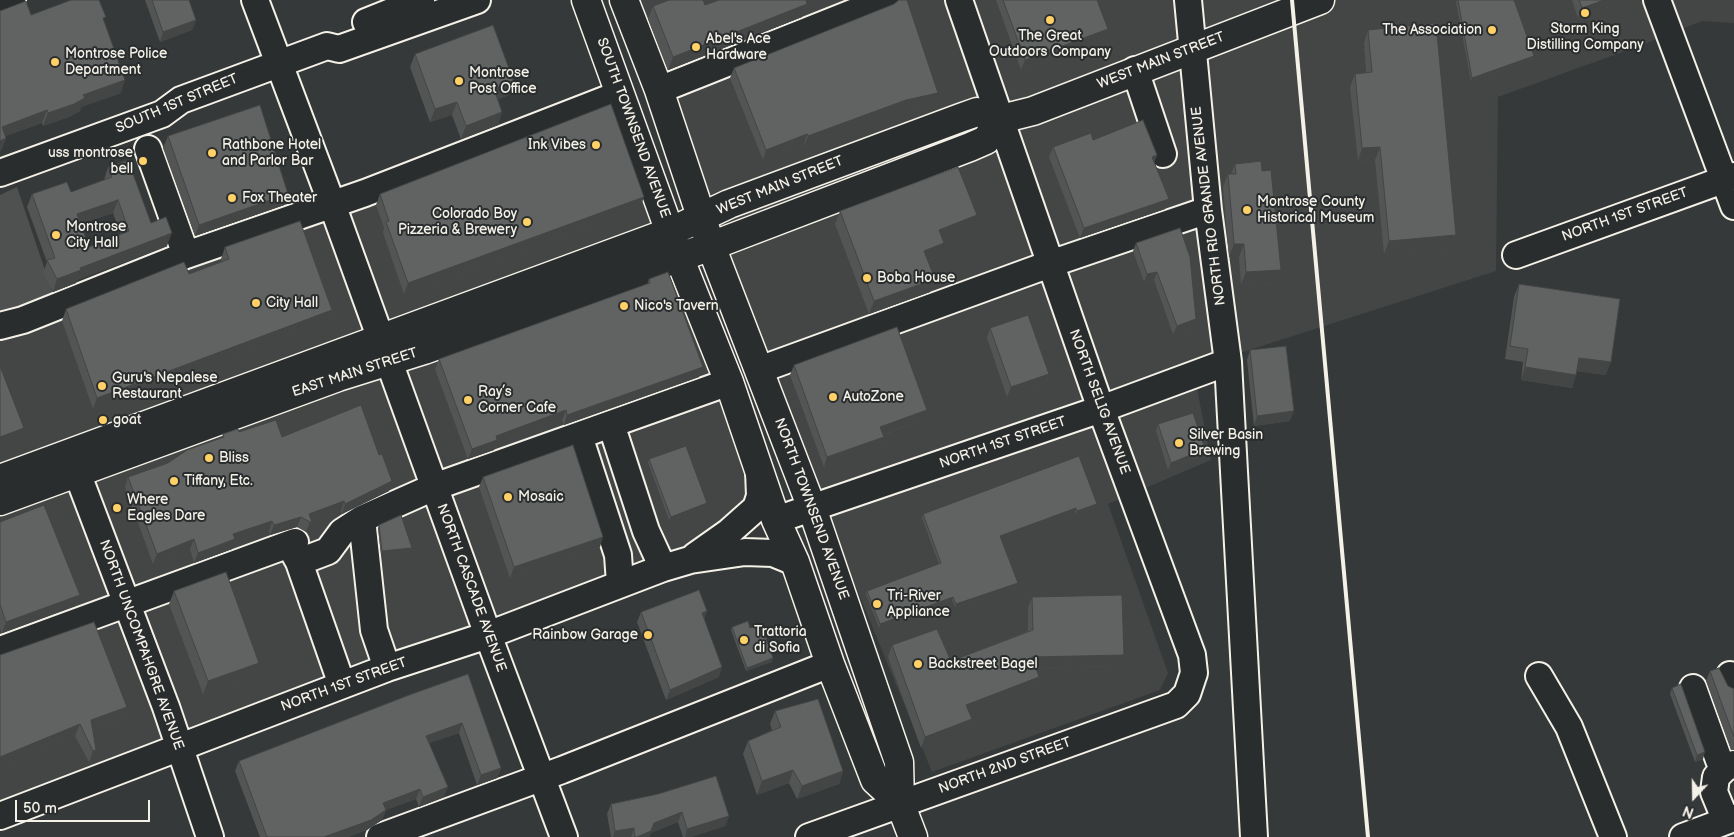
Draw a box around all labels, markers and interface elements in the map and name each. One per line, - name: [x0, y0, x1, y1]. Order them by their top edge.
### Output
- marker: Storm King Distilling Company: [1579, 7, 1591, 19]
- marker: The Great Outdoors Company: [1044, 14, 1056, 26]
- place label: Storm King Distilling Company: [1526, 21, 1644, 54]
- place label: The Association: [1382, 22, 1482, 38]
- marker: The Association: [1486, 24, 1498, 36]
- place label: The Great Outdoors Company: [989, 28, 1111, 60]
- street label: WEST MAIN STREET: [1095, 29, 1227, 93]
- place label: Abel's Ace Hardware: [706, 31, 771, 64]
- street label: SOUTH TOWNSEND AVENUE: [593, 36, 673, 220]
- marker: Abel's Ace Hardware: [690, 41, 702, 53]
- place label: Montrose Police Department: [65, 46, 167, 78]
- marker: Montrose Police Department: [49, 56, 61, 68]
- place label: Montrose Post Office: [469, 65, 537, 98]
- street label: SOUTH 1ST STREET: [113, 71, 241, 137]
- marker: Montrose Post Office: [453, 75, 465, 87]
- street label: NORTH RIO GRANDE AVENUE: [1188, 106, 1230, 306]
- place label: Rathbone Hotel and Parlor Bar: [222, 137, 321, 170]
- place label: Ink Vibes: [528, 137, 586, 153]
- marker: Ink Vibes: [590, 139, 602, 151]
- place label: uss montrose bell: [48, 145, 133, 178]
- marker: Rathbone Hotel and Parlor Bar: [206, 147, 218, 159]
- street label: WEST MAIN STREET: [714, 153, 846, 219]
- marker: uss montrose bell: [137, 155, 149, 167]
- street label: NORTH 1ST STREET: [1560, 184, 1690, 246]
- place label: Fox Theater: [242, 190, 317, 206]
- marker: Fox Theater: [226, 192, 238, 204]
- place label: Montrose County Historical Museum: [1257, 194, 1374, 226]
- marker: Montrose County Historical Museum: [1241, 204, 1253, 216]
- place label: Colorado Boy Pizzeria & Brewery: [398, 206, 517, 238]
- marker: Colorado Boy Pizzeria & Brewery: [521, 216, 533, 228]
- place label: Montrose City Hall: [66, 219, 126, 252]
- marker: Montrose City Hall: [50, 229, 62, 241]
- place label: Boba House: [877, 270, 955, 286]
- marker: Boba House: [861, 272, 873, 284]
- place label: City Hall: [266, 295, 318, 311]
- marker: City Hall: [250, 297, 262, 309]
- place label: Nico's Tavern: [634, 298, 719, 314]
- marker: Nico's Tavern: [618, 300, 630, 312]
- street label: NORTH SELIG AVENUE: [1065, 327, 1133, 477]
- street label: EAST MAIN STREET: [290, 345, 420, 401]
- place label: Guru's Nepalese Restaurant: [112, 370, 217, 402]
- marker: Guru's Nepalese Restaurant: [96, 380, 108, 392]
- place label: Ray’s Corner Cafe: [478, 384, 556, 417]
- place label: AutoZone: [843, 389, 904, 405]
- marker: AutoZone: [827, 391, 839, 403]
- marker: Ray’s Corner Cafe: [462, 394, 474, 406]
- place label: goat: [113, 412, 141, 428]
- street label: NORTH 1ST STREET: [937, 413, 1069, 473]
- marker: goat: [97, 414, 109, 426]
- street label: NORTH TOWNSEND AVENUE: [770, 416, 852, 602]
- place label: Silver Basin Brewing: [1189, 427, 1263, 460]
- marker: Silver Basin Brewing: [1173, 437, 1185, 449]
- place label: Bliss: [219, 450, 249, 466]
- marker: Bliss: [203, 452, 215, 464]
- place label: Tiffany, Etc.: [184, 473, 253, 489]
- marker: Tiffany, Etc.: [168, 475, 180, 487]
- place label: Mosaic: [518, 489, 564, 505]
- marker: Mosaic: [502, 491, 514, 503]
- place label: Where Eagles Dare: [127, 492, 205, 524]
- marker: Where Eagles Dare: [111, 502, 123, 514]
- street label: NORTH CASCADE AVENUE: [433, 502, 509, 674]
- street label: NORTH UNCOMPAHGRE AVENUE: [95, 538, 187, 752]
- place label: Tri-River Appliance: [887, 588, 950, 620]
- marker: Tri-River Appliance: [871, 598, 883, 610]
- place label: Trattoria di Sofia: [754, 624, 807, 656]
- place label: Rainbow Garage: [532, 627, 638, 643]
- marker: Rainbow Garage: [642, 629, 654, 641]
- marker: Trattoria di Sofia: [738, 634, 750, 646]
- street label: NORTH 1ST STREET: [279, 654, 409, 716]
- place label: Backstreet Bagel: [928, 656, 1038, 672]
- marker: Backstreet Bagel: [912, 658, 924, 670]
- street label: NORTH 2ND STREET: [936, 734, 1074, 798]
- north arrow: [1669, 772, 1719, 822]
- scale bar: [18, 790, 152, 822]
- text: 50 m: [23, 799, 57, 818]
- text: N: [1680, 802, 1696, 821]

